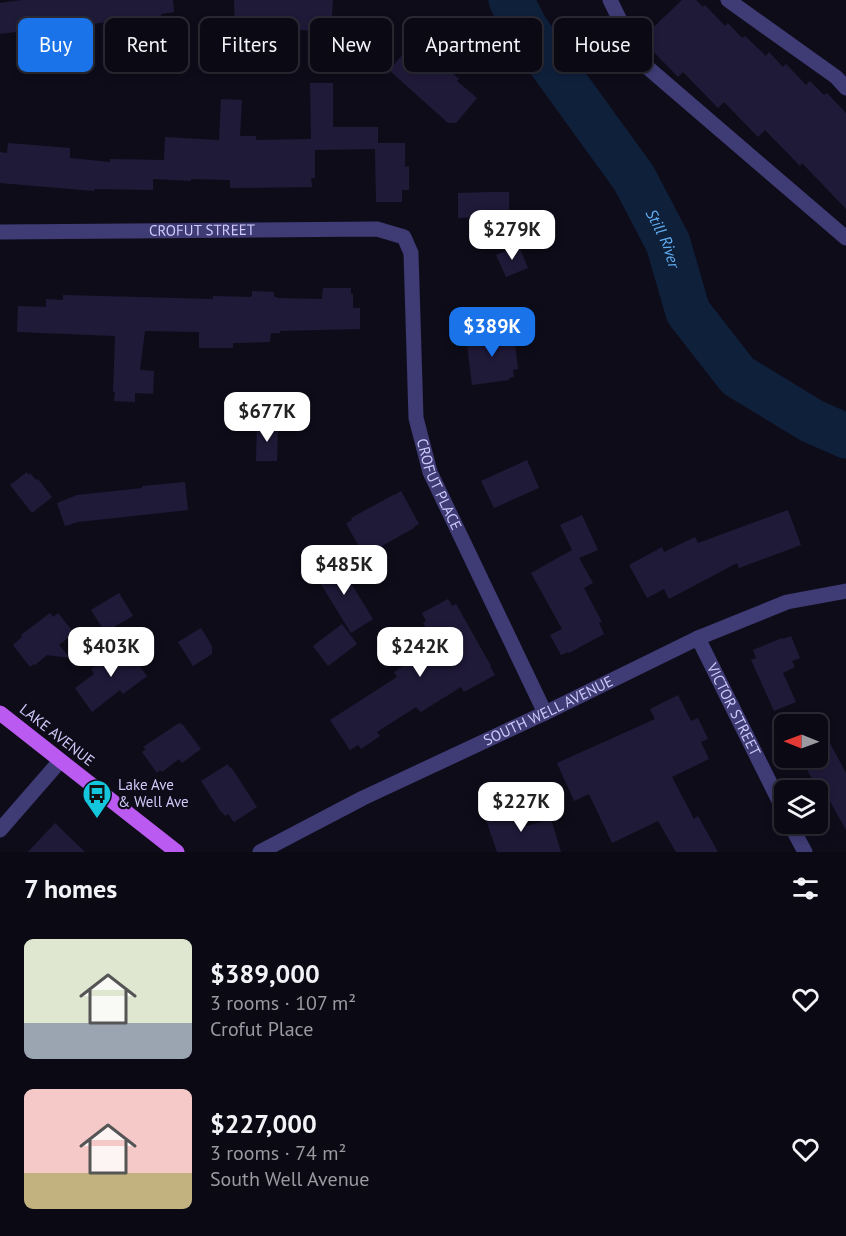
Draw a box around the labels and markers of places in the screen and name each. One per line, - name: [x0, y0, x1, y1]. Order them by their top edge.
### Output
- pin: $279K: [470, 210, 554, 261]
- pin: $389K: [450, 307, 534, 358]
- pin: $677K: [225, 392, 309, 443]
- pin: $485K: [302, 545, 386, 596]
- pin: $403K: [69, 627, 153, 678]
- pin: $242K: [378, 627, 462, 678]
- place label: Lake Ave & Well Ave: [118, 775, 189, 811]
- bus stop icon: Lake Ave & Well Ave: [81, 778, 113, 820]
- pin: $227K: [479, 782, 563, 833]

